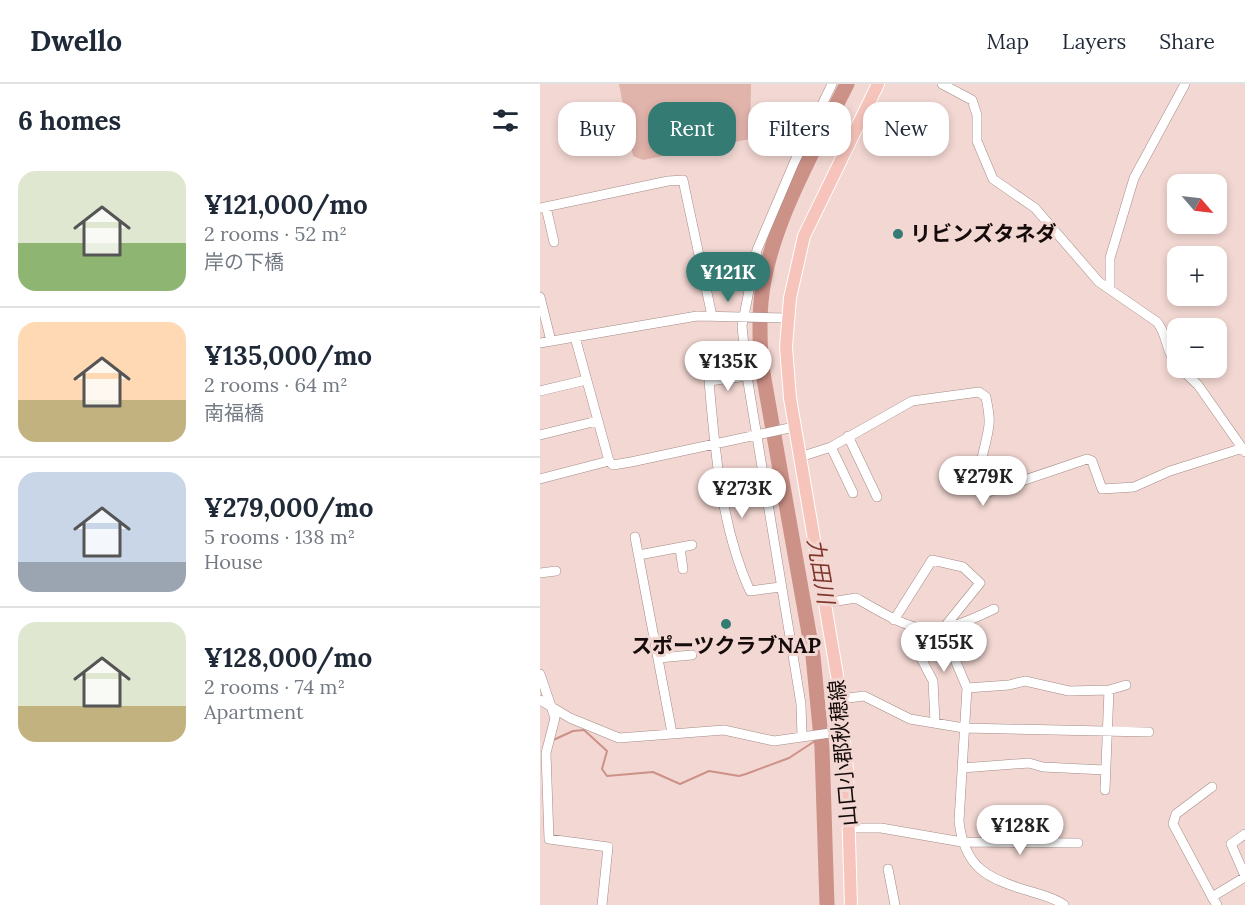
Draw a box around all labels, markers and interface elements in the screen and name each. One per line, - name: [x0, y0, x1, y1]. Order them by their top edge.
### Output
- text: Dwello: [30, 23, 122, 59]
- text: Map: [986, 28, 1029, 55]
- text: Layers: [1062, 28, 1126, 55]
- text: Share: [1159, 28, 1215, 55]
- chip: Buy: [558, 102, 636, 156]
- chip: Rent: [648, 102, 736, 156]
- chip: Filters: [748, 102, 851, 156]
- chip: New: [863, 102, 949, 156]
- text: 6 homes: [18, 104, 121, 137]
- icon: filters: [489, 104, 522, 137]
- north arrow: [1167, 174, 1227, 234]
- map controls: [1167, 174, 1227, 378]
- text: ¥121,000/mo: [204, 188, 368, 221]
- icon: home: [66, 195, 138, 267]
- place label: リビンズタネダ: [910, 220, 1057, 247]
- text: 2 rooms · 52 m²: [204, 221, 347, 246]
- marker: リビンズタネダ: [891, 227, 905, 241]
- button: +: [1167, 246, 1227, 306]
- text: 岸の下橋: [204, 249, 284, 274]
- pin: ¥121K: [686, 252, 770, 303]
- text: ¥121K: [700, 259, 756, 284]
- button: −: [1167, 318, 1227, 378]
- text: ¥135,000/mo: [204, 339, 372, 372]
- pin: ¥135K: [686, 341, 770, 392]
- icon: home: [66, 346, 138, 418]
- text: ¥135K: [699, 348, 757, 373]
- text: 2 rooms · 64 m²: [204, 372, 348, 397]
- text: 南福橋: [204, 400, 264, 425]
- pin: ¥279K: [941, 456, 1025, 507]
- text: ¥279K: [953, 463, 1013, 488]
- pin: ¥273K: [700, 468, 784, 519]
- text: ¥273K: [712, 475, 772, 500]
- text: ¥279,000/mo: [204, 491, 373, 524]
- icon: home: [66, 496, 138, 568]
- text: 5 rooms · 138 m²: [204, 524, 355, 549]
- water label: 九田川: [801, 536, 841, 608]
- text: House: [204, 549, 263, 574]
- marker: スポーツクラブNAP: [719, 617, 733, 631]
- pin: ¥155K: [902, 622, 986, 673]
- text: ¥155K: [915, 629, 973, 654]
- place label: スポーツクラブNAP: [631, 632, 822, 659]
- text: ¥128,000/mo: [204, 641, 372, 674]
- icon: home: [66, 646, 138, 718]
- text: 2 rooms · 74 m²: [204, 674, 345, 699]
- street label: 山口小郡秋穂線: [823, 679, 862, 827]
- text: Apartment: [204, 699, 304, 724]
- pin: ¥128K: [978, 805, 1062, 856]
- text: ¥128K: [991, 812, 1049, 837]

